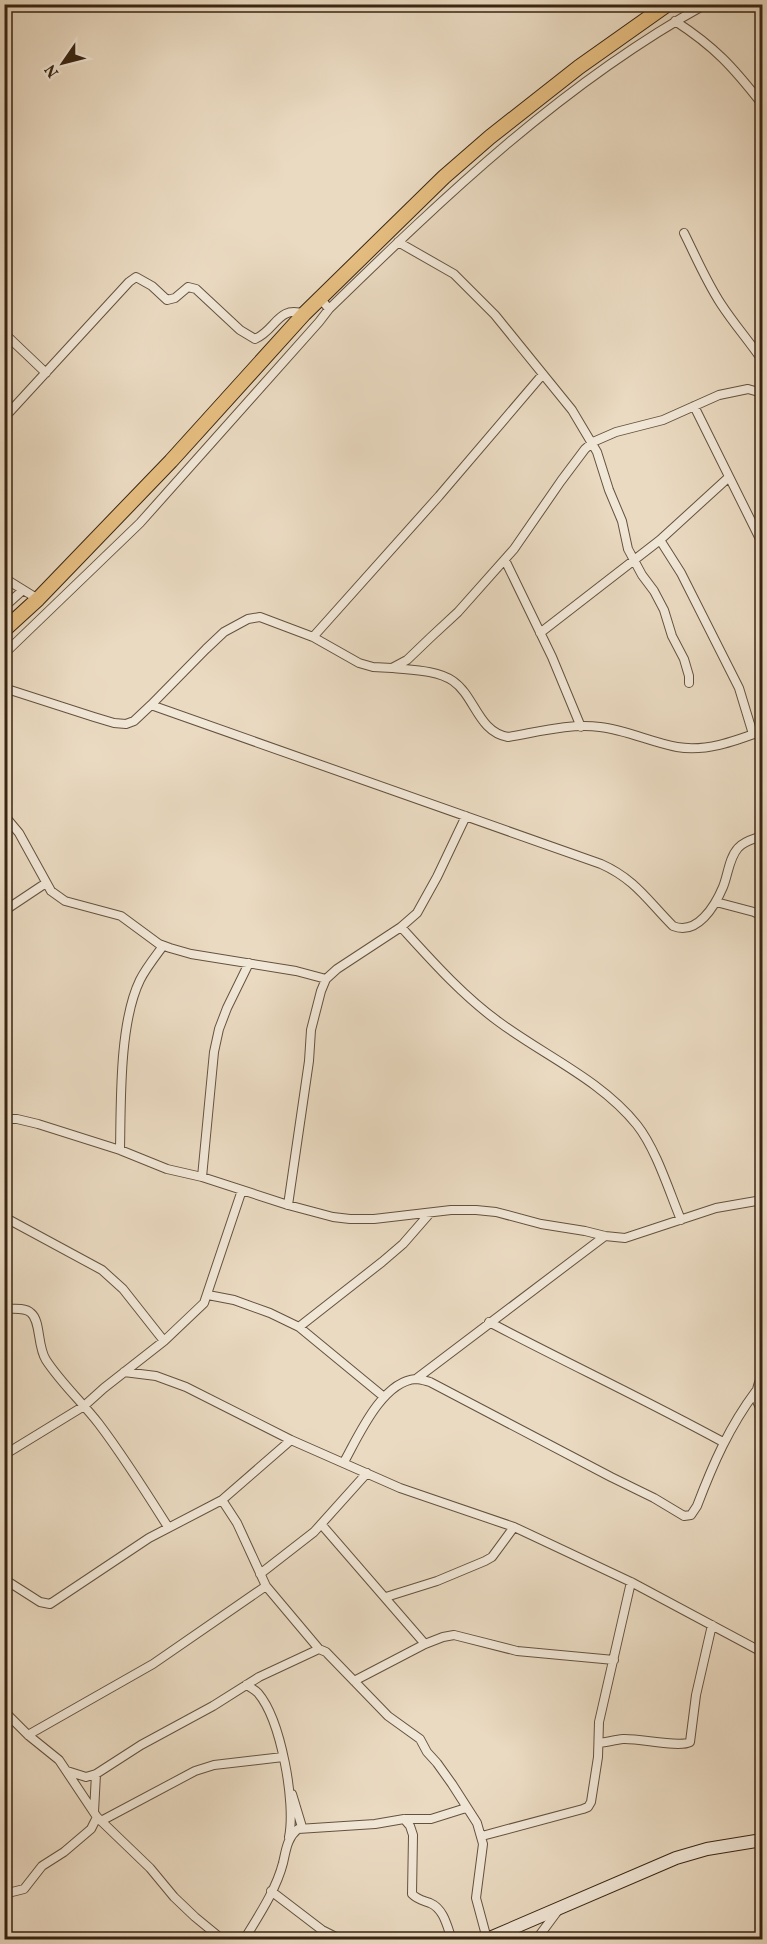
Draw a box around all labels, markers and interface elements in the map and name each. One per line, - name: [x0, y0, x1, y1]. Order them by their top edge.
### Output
- north arrow: [33, 33, 93, 93]
- text: N: [40, 59, 65, 82]

